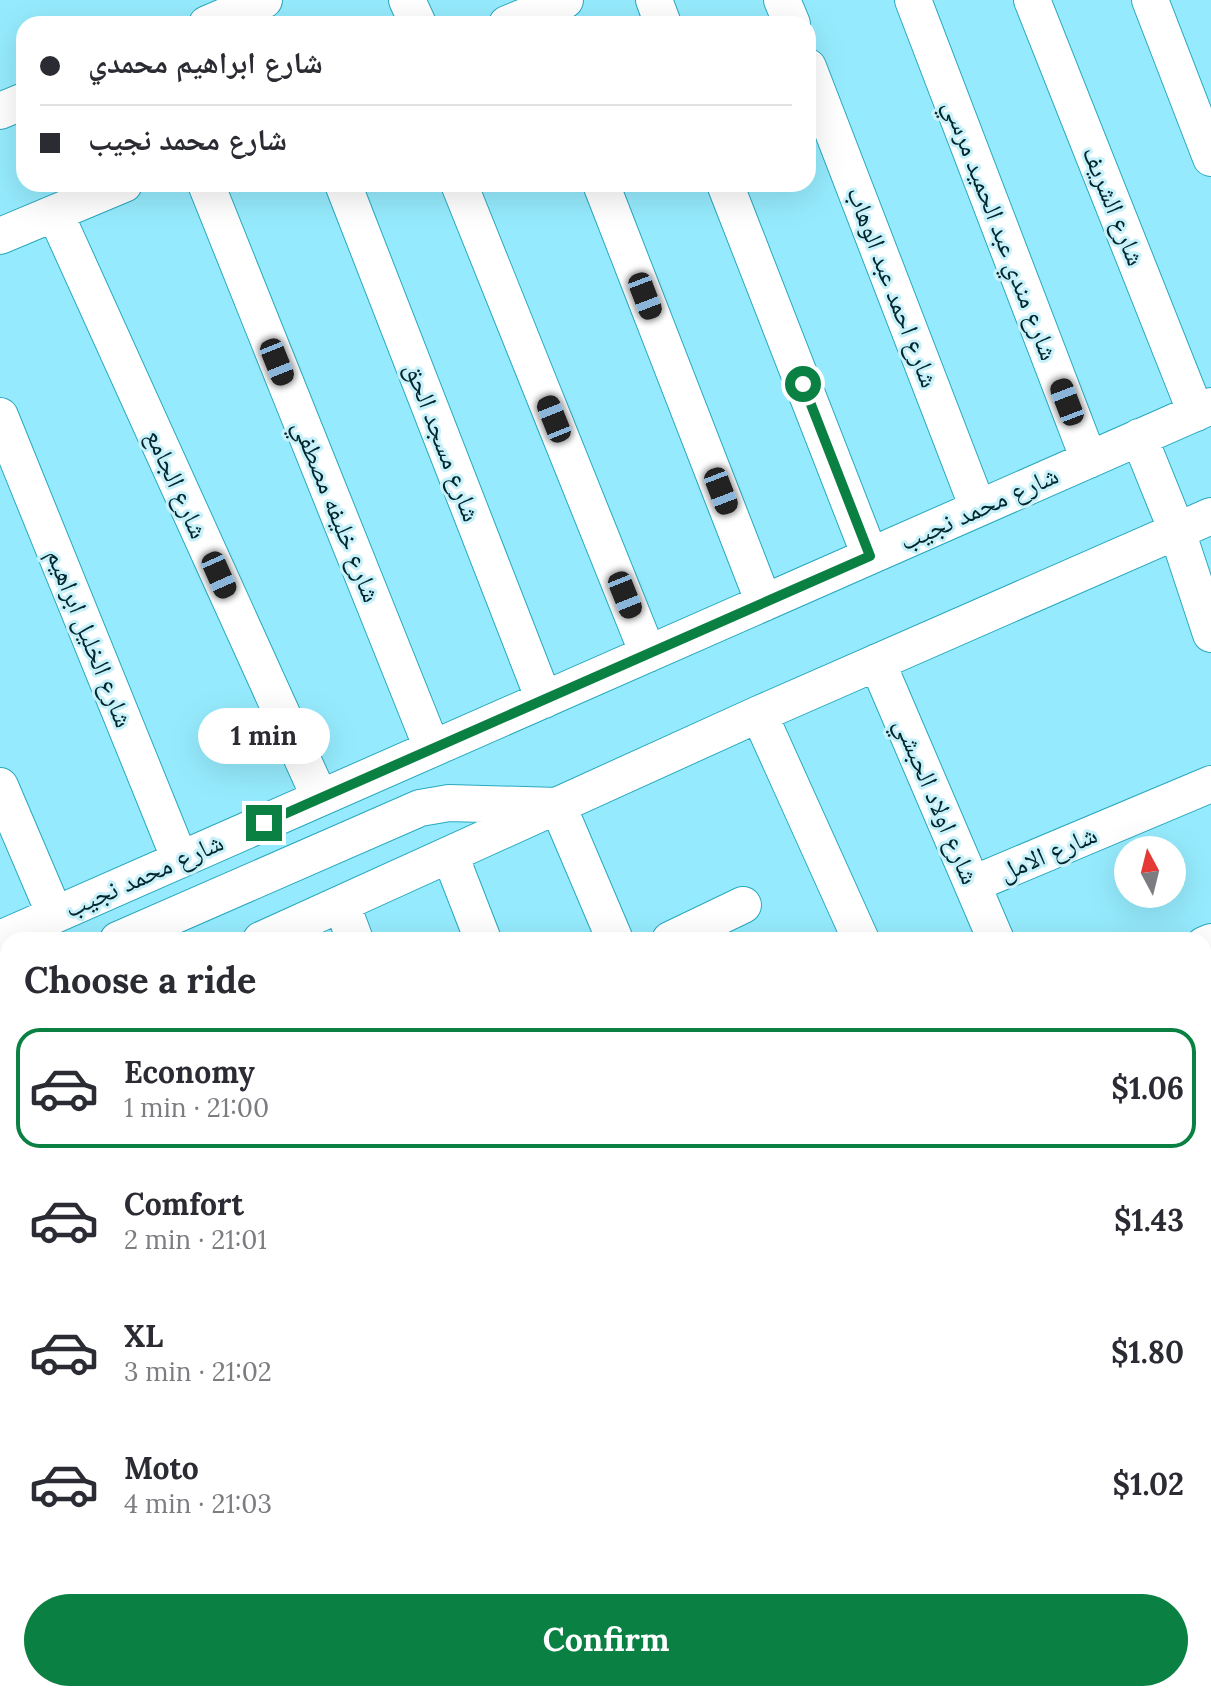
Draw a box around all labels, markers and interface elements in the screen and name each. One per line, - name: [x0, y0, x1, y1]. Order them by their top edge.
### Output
- text: شارع ابراهيم محمدي: [88, 43, 323, 81]
- street label: شارع مندي عبد الحميد مرسي: [932, 95, 1066, 366]
- text: شارع محمد نجيب: [88, 120, 287, 158]
- street label: شارع الشريف: [1076, 141, 1153, 270]
- street label: شارع احمد عبد الوهاب: [840, 182, 947, 392]
- car: [625, 269, 665, 323]
- car: [257, 335, 297, 389]
- street label: شارع مسجد الحق: [398, 358, 489, 526]
- route start: [785, 366, 821, 402]
- car: [1047, 375, 1087, 429]
- car: [534, 392, 574, 446]
- street label: شارع خليفه مصطفي: [282, 415, 389, 608]
- street label: شارع الجامع: [138, 424, 216, 544]
- street label: شارع محمد نجيب: [894, 458, 1063, 557]
- car: [701, 464, 741, 518]
- street label: شارع الخليل ابراهيم: [39, 544, 141, 732]
- car: [198, 548, 240, 602]
- car: [605, 568, 645, 622]
- callout: 1 min: [198, 707, 330, 763]
- street label: شارع اولاد الحبشي: [883, 713, 987, 891]
- text: 1 min: [231, 719, 297, 752]
- route end: [246, 805, 282, 841]
- street label: شارع الامل: [994, 817, 1102, 888]
- street label: شارع محمد نجيب: [59, 825, 228, 924]
- north arrow: [1114, 836, 1186, 908]
- map controls: [1114, 836, 1186, 908]
- text: Choose a ride: [24, 957, 256, 1003]
- icon: car: [28, 1052, 100, 1124]
- text: Economy: [124, 1053, 255, 1091]
- text: $1.06: [1111, 1069, 1184, 1107]
- text: 1 min · 21:00: [124, 1091, 269, 1124]
- icon: car: [28, 1184, 100, 1256]
- text: Comfort: [124, 1185, 244, 1223]
- text: $1.43: [1114, 1201, 1184, 1239]
- text: 2 min · 21:01: [124, 1223, 267, 1256]
- icon: car: [28, 1316, 100, 1388]
- text: XL: [124, 1317, 163, 1355]
- text: $1.80: [1111, 1333, 1184, 1371]
- text: 3 min · 21:02: [124, 1355, 272, 1388]
- icon: car: [28, 1448, 100, 1520]
- text: Moto: [124, 1449, 199, 1487]
- text: $1.02: [1113, 1465, 1184, 1503]
- text: 4 min · 21:03: [124, 1487, 272, 1520]
- button: Confirm: [24, 1594, 1188, 1686]

